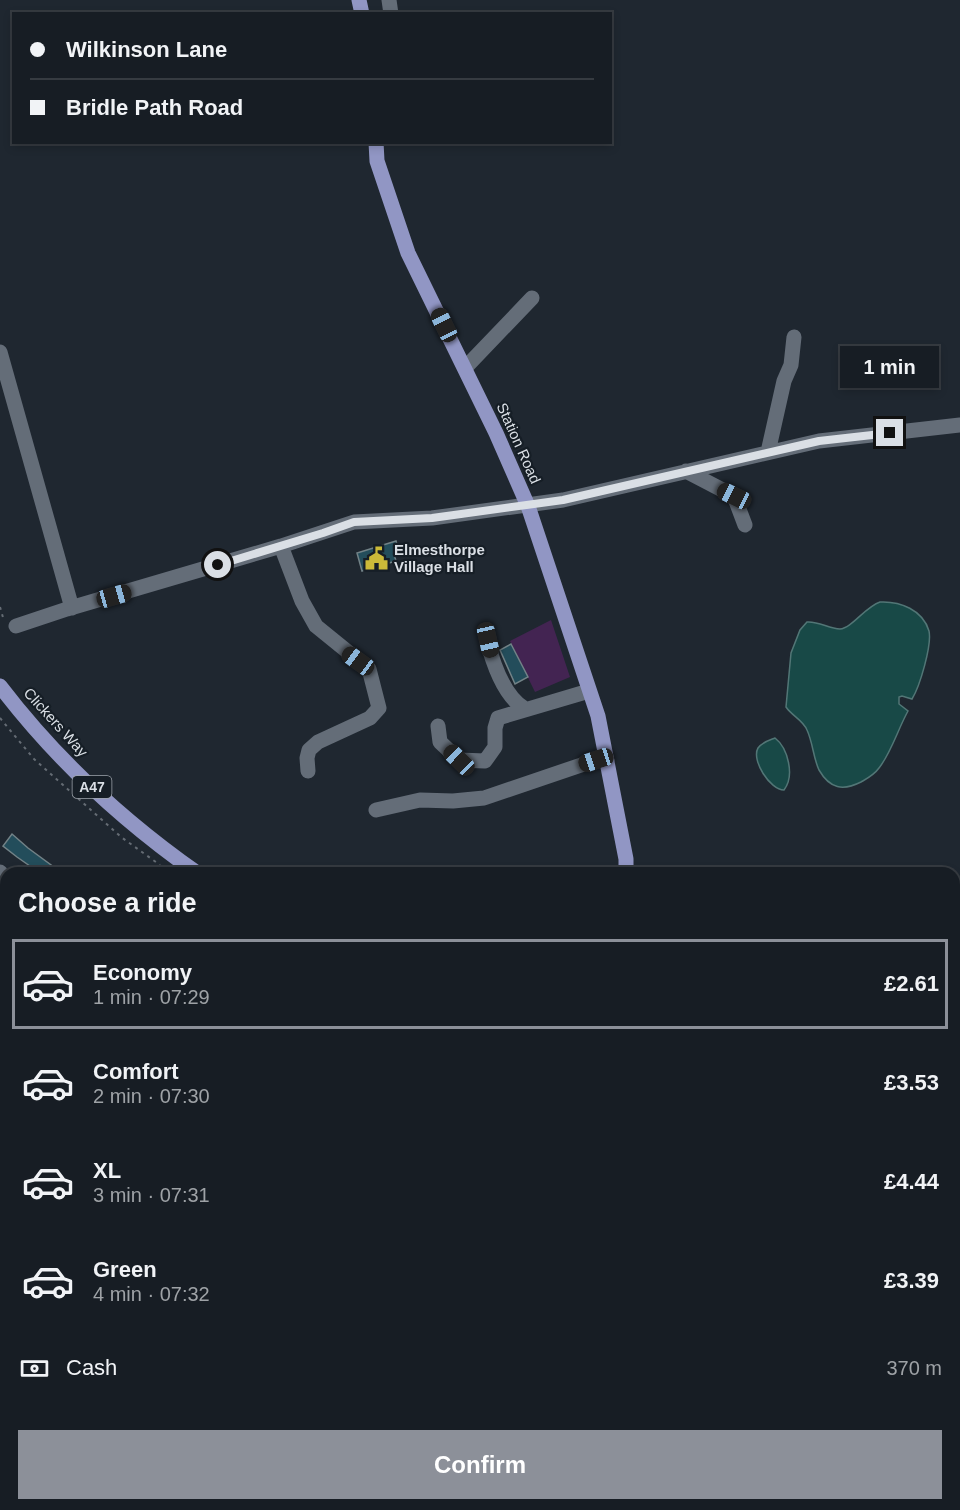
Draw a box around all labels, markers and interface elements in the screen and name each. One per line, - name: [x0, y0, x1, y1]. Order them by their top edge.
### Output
- text: Wilkinson Lane: [66, 37, 227, 62]
- text: Bridle Path Road: [66, 95, 243, 120]
- car: [428, 305, 460, 345]
- callout: 1 min: [840, 346, 940, 388]
- text: 1 min: [863, 356, 916, 378]
- street label: Station Road: [494, 400, 544, 486]
- route end: [876, 419, 903, 446]
- car: [714, 480, 754, 512]
- place label: Elmesthorpe Village Hall: [394, 541, 485, 575]
- public building icon: Elmesthorpe Village Hall: [363, 545, 389, 571]
- route start: [204, 551, 231, 578]
- car: [94, 582, 134, 610]
- car: [475, 620, 501, 660]
- car: [338, 643, 378, 679]
- street label: Clickers Way: [21, 684, 92, 760]
- car: [440, 741, 478, 779]
- car: [576, 746, 616, 774]
- road number: A47: [72, 776, 112, 798]
- text: Choose a ride: [18, 888, 197, 918]
- icon: car: [21, 957, 75, 1011]
- text: Economy: [93, 960, 192, 985]
- text: £2.61: [884, 971, 939, 996]
- text: 1 min · 07:29: [93, 986, 210, 1008]
- icon: car: [21, 1056, 75, 1110]
- text: Comfort: [93, 1059, 179, 1084]
- text: £3.53: [884, 1070, 939, 1095]
- text: 2 min · 07:30: [93, 1085, 210, 1107]
- icon: car: [21, 1155, 75, 1209]
- text: XL: [93, 1158, 121, 1183]
- text: £4.44: [884, 1169, 939, 1194]
- text: 3 min · 07:31: [93, 1184, 210, 1206]
- icon: car: [21, 1254, 75, 1308]
- text: Green: [93, 1257, 157, 1282]
- text: £3.39: [884, 1268, 939, 1293]
- text: 4 min · 07:32: [93, 1283, 210, 1305]
- icon: cash: [18, 1352, 51, 1385]
- text: Cash: [66, 1355, 117, 1380]
- text: 370 m: [886, 1357, 942, 1379]
- button: Confirm: [18, 1430, 942, 1499]

